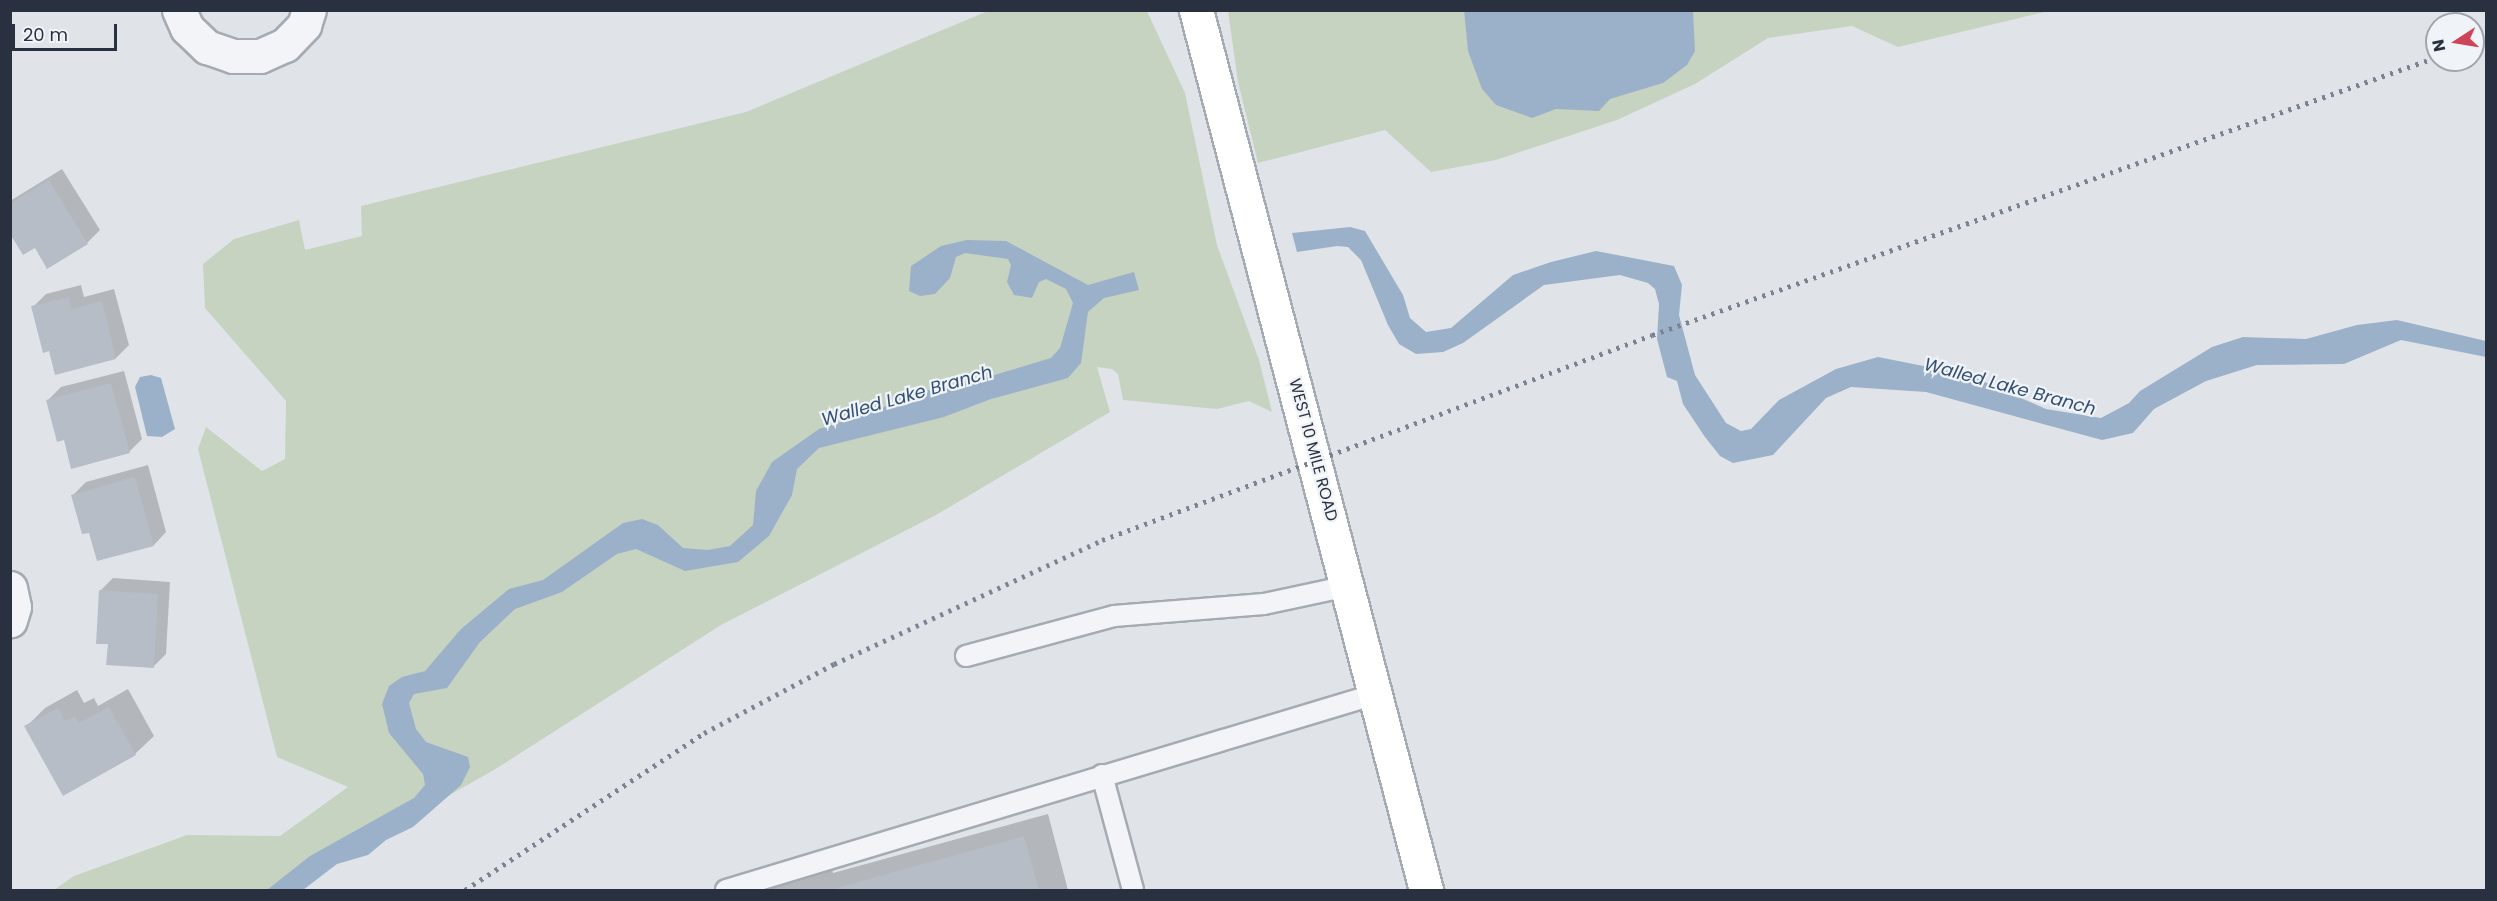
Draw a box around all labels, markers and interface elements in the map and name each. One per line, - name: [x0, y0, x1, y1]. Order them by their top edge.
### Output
- scale bar: [15, 12, 120, 50]
- north arrow: [2425, 12, 2485, 72]
- text: 20 m: [23, 22, 68, 47]
- text: N: [2426, 37, 2451, 54]
- water label: Walled Lake Branch: [1922, 354, 2098, 420]
- water label: Walled Lake Branch: [819, 361, 995, 431]
- street label: WEST 10 MILE ROAD: [1285, 376, 1341, 524]

